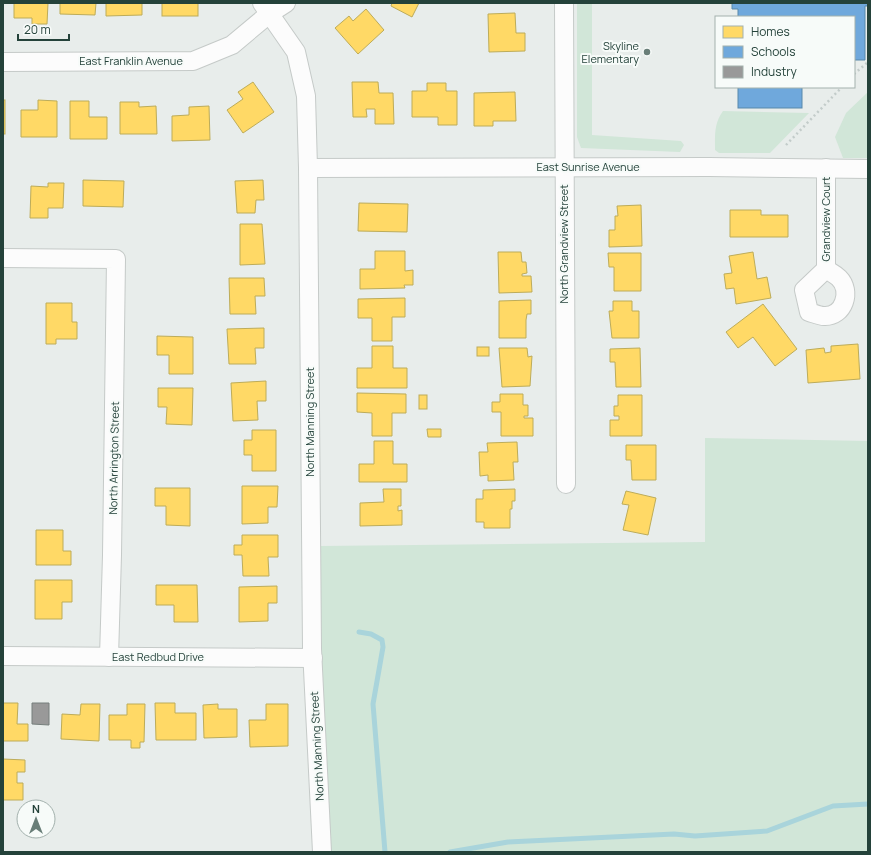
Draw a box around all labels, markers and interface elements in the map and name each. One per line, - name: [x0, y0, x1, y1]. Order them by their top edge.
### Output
- scale bar: [18, 16, 69, 42]
- legend: [715, 16, 855, 88]
- text: 20 m: [24, 21, 51, 38]
- text: Homes: [751, 23, 790, 40]
- place label: Skyline Elementary: [582, 38, 640, 66]
- text: Schools: [751, 43, 795, 60]
- marker: Skyline Elementary: [642, 47, 652, 57]
- street label: East Franklin Avenue: [79, 53, 183, 68]
- text: Industry: [751, 63, 797, 80]
- street label: East Sunrise Avenue: [536, 159, 640, 174]
- street label: Grandview Court: [818, 177, 833, 261]
- street label: North Grandview Street: [556, 184, 571, 304]
- street label: North Manning Street: [302, 367, 317, 477]
- street label: North Arrington Street: [105, 401, 122, 515]
- street label: East Redbud Drive: [112, 649, 205, 664]
- street label: North Manning Street: [306, 691, 327, 801]
- north arrow: [16, 799, 56, 839]
- text: N: [32, 801, 40, 816]

